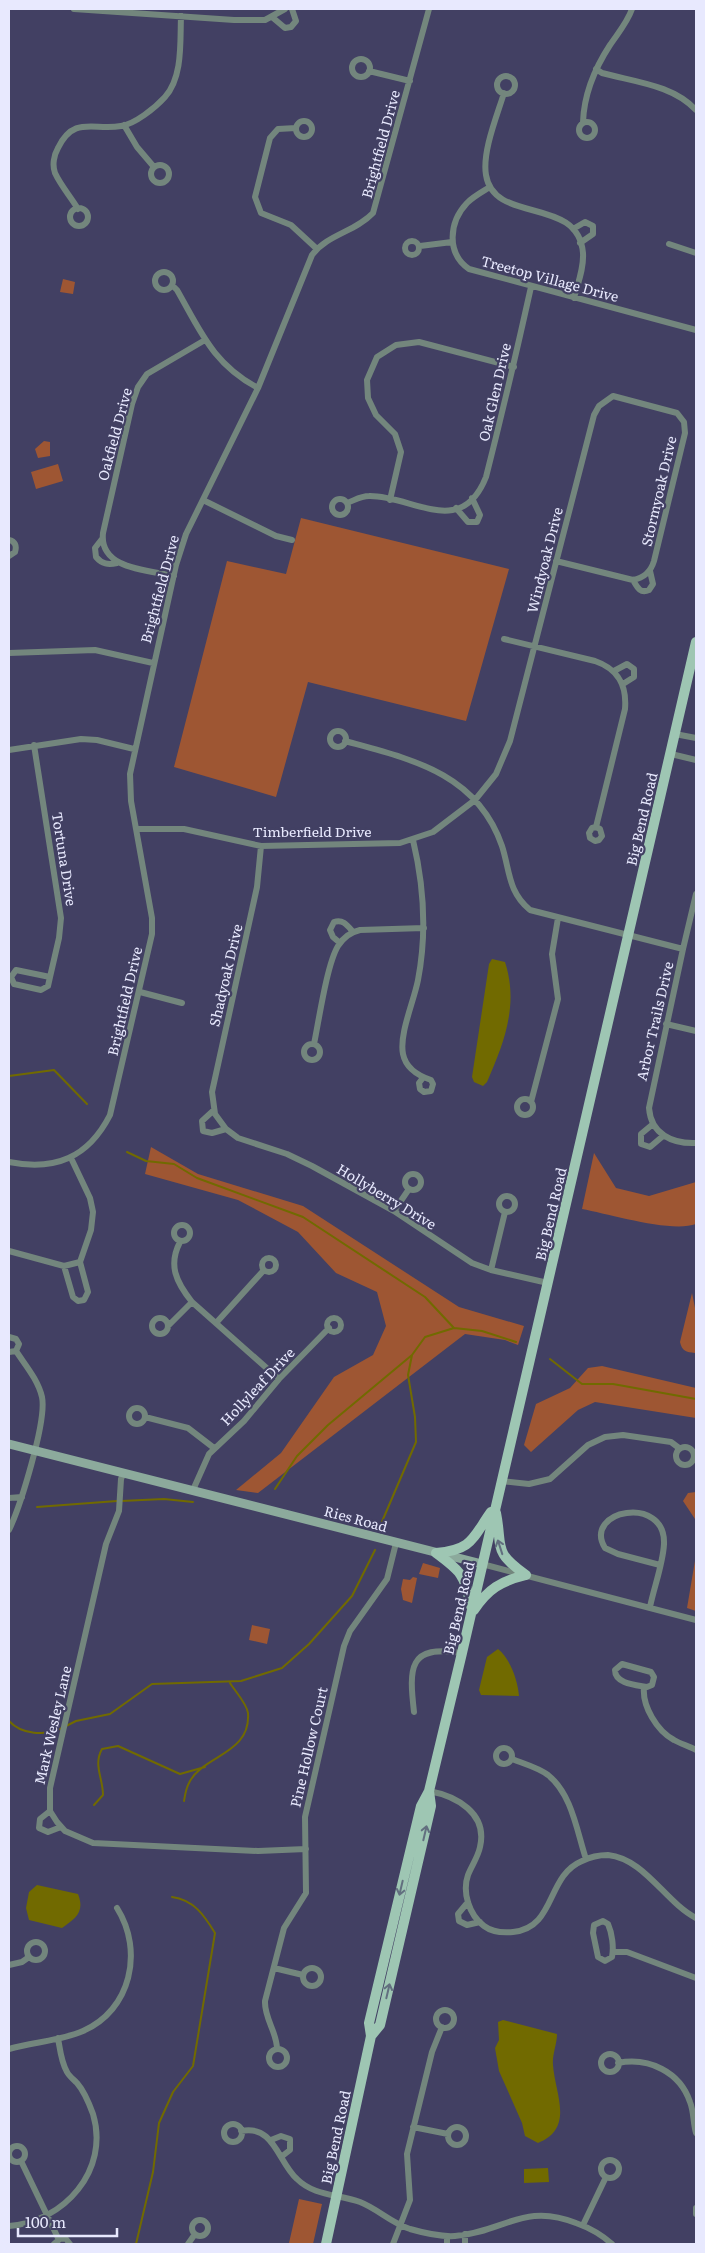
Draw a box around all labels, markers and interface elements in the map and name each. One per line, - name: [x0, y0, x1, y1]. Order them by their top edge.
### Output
- street label: Brightfield Drive: [356, 88, 404, 200]
- street label: Treetop Village Drive: [479, 250, 621, 306]
- street label: Oak Glen Drive: [473, 341, 515, 443]
- street label: Oakfield Drive: [92, 385, 136, 483]
- street label: Stormyoak Drive: [636, 434, 680, 548]
- street label: Windyoak Drive: [521, 505, 567, 615]
- street label: Brightfield Drive: [135, 533, 183, 645]
- street label: Big Bend Road: [621, 770, 662, 868]
- street label: Tortuna Drive: [48, 811, 82, 907]
- street label: Timberfield Drive: [253, 821, 372, 841]
- street label: Shadyoak Drive: [203, 922, 247, 1028]
- street label: Brightfield Drive: [102, 944, 146, 1058]
- street label: Arbor Trails Drive: [631, 959, 677, 1083]
- street label: Hollyberry Drive: [334, 1158, 440, 1234]
- street label: Big Bend Road: [530, 1165, 571, 1263]
- street label: Hollyleaf Drive: [215, 1342, 299, 1430]
- street label: Ries Road: [322, 1500, 390, 1536]
- one-way arrow: [495, 1539, 504, 1555]
- street label: Big Bend Road: [438, 1559, 479, 1657]
- street label: Mark Wesley Lane: [29, 1664, 75, 1786]
- street label: Pine Hollow Court: [284, 1684, 332, 1809]
- one-way arrow: [421, 1825, 430, 1841]
- one-way arrow: [396, 1879, 405, 1895]
- one-way arrow: [384, 1984, 393, 2000]
- street label: Big Bend Road: [315, 2088, 355, 2186]
- scale bar: [18, 2206, 116, 2238]
- text: 100 m: [25, 2210, 66, 2233]

